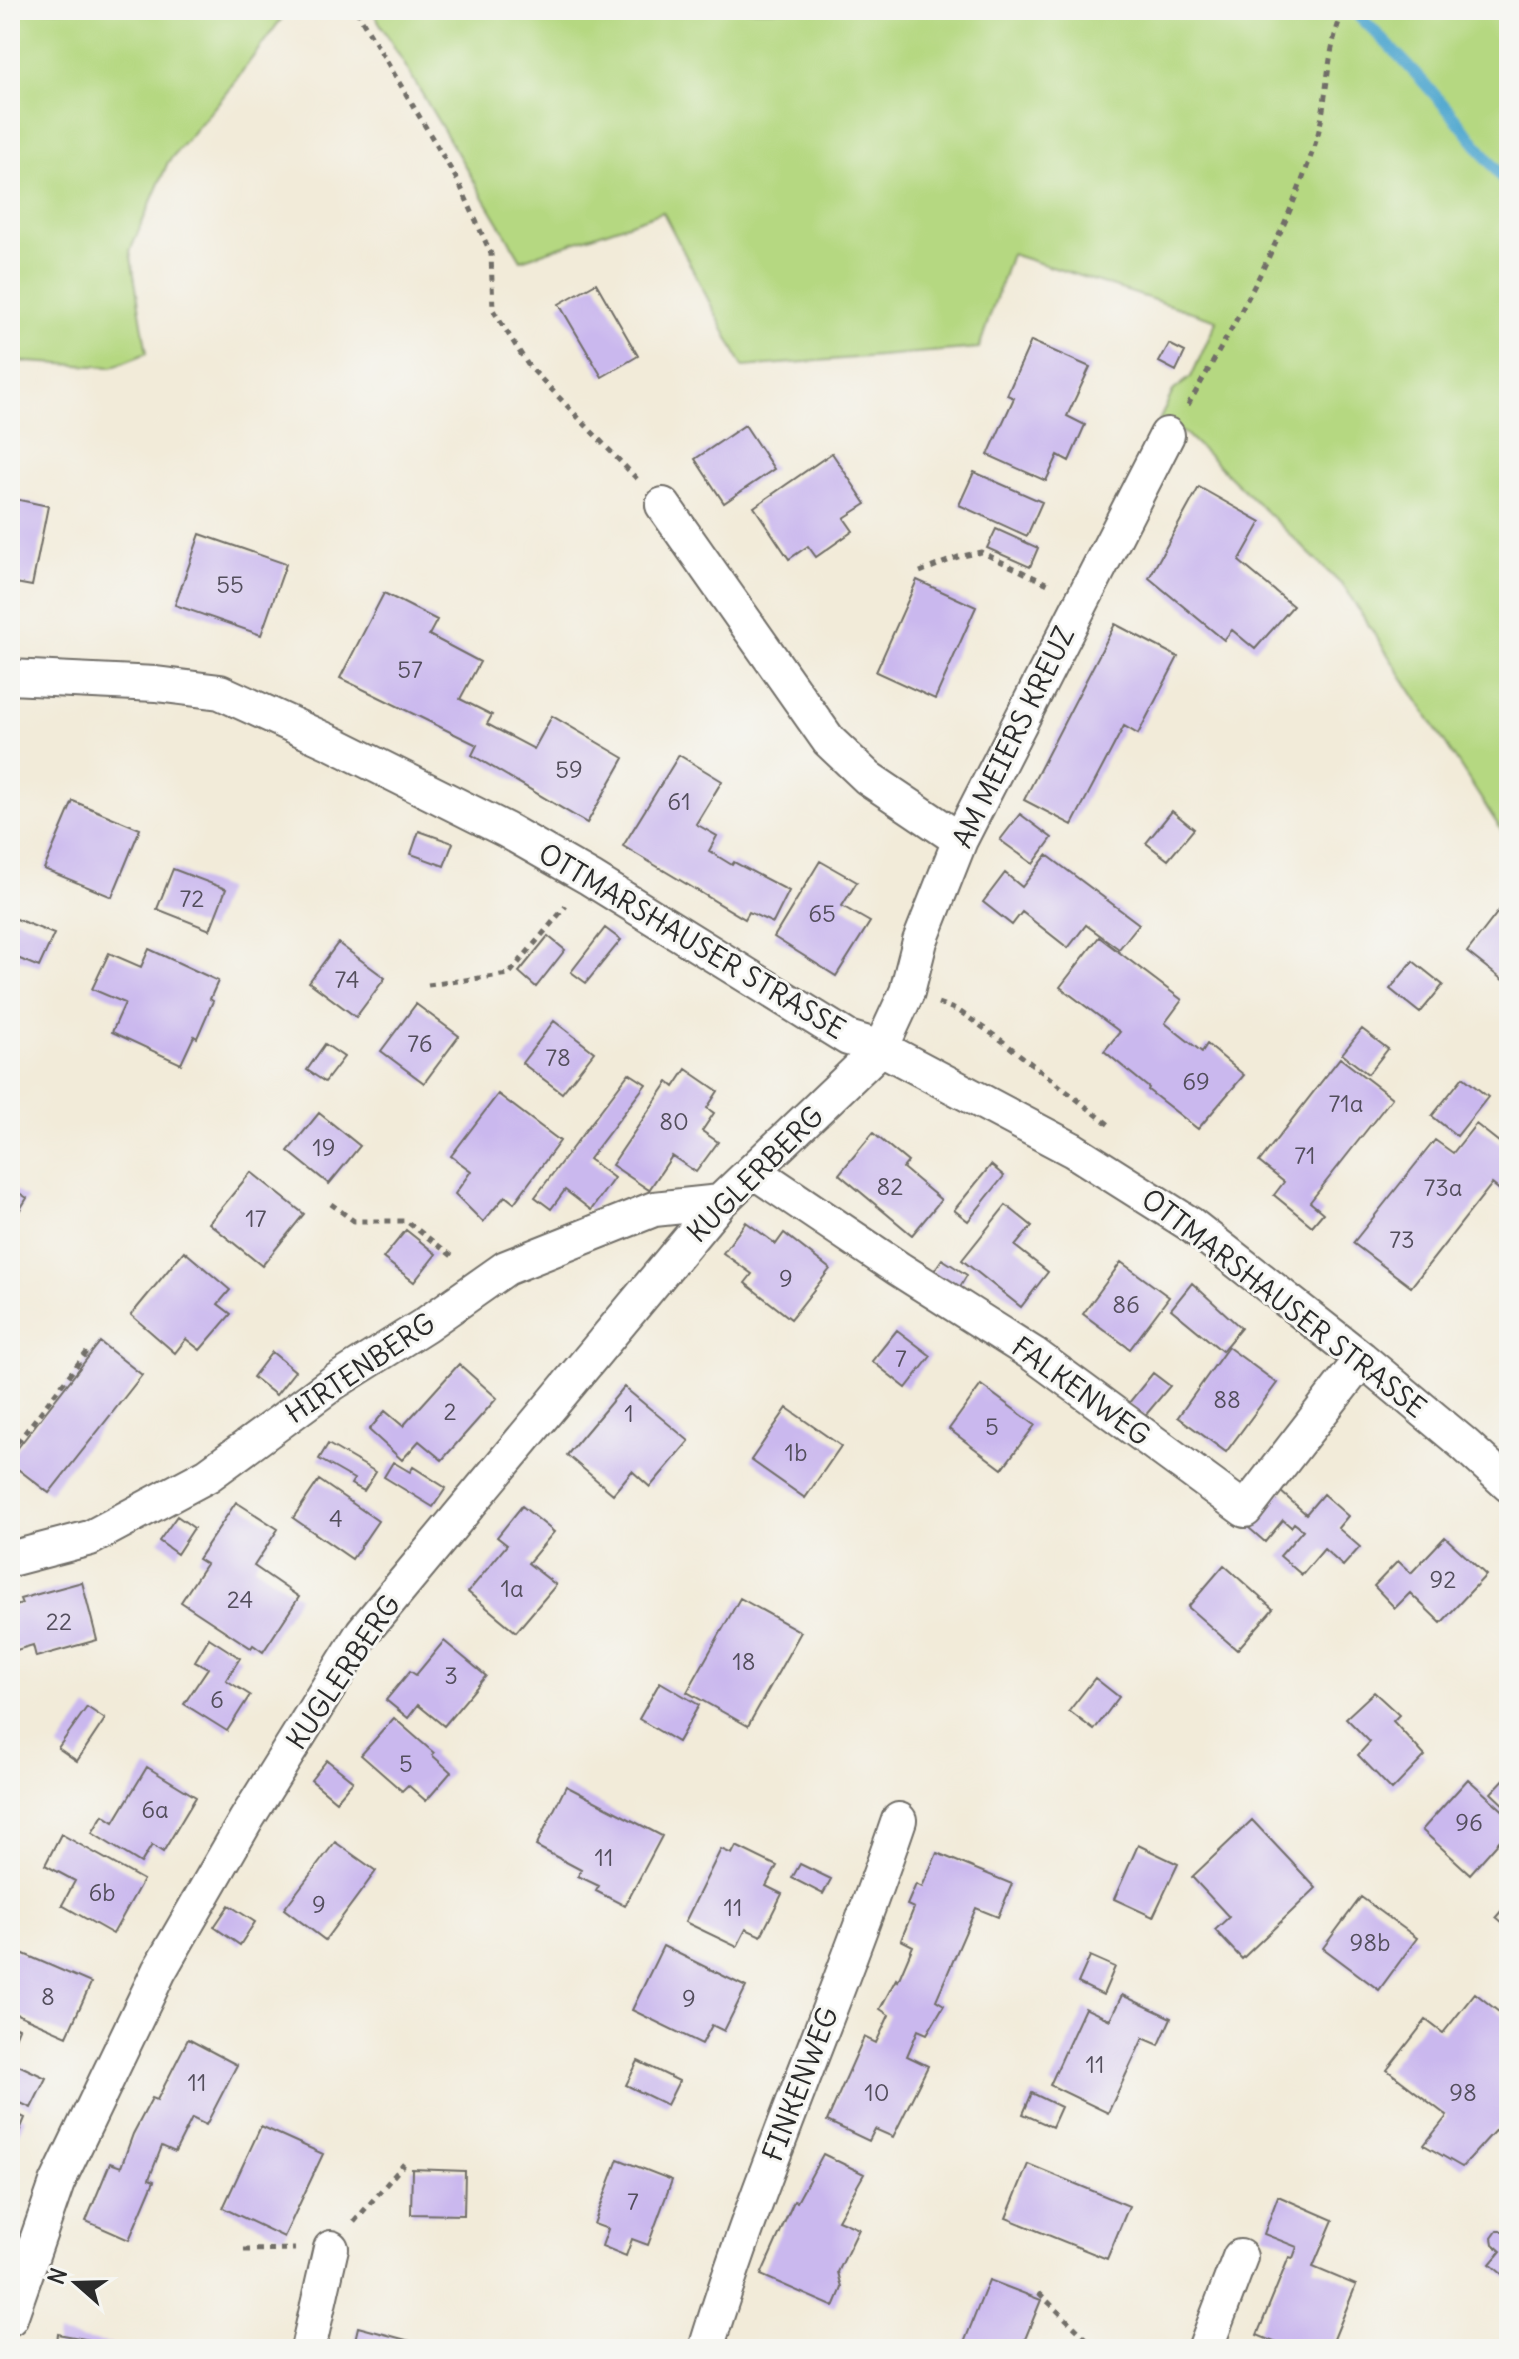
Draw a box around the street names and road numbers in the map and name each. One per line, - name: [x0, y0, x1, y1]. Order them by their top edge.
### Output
- street label: AM MEIERS KREUZ: [944, 620, 1082, 854]
- street label: OTTMARSHAUSER STRASSE: [532, 835, 852, 1047]
- street label: KUGLERBERG: [679, 1098, 831, 1250]
- street label: OTTMARSHAUSER STRASSE: [1134, 1181, 1434, 1425]
- street label: HIRTENBERG: [278, 1305, 442, 1431]
- street label: FALKENWEG: [1005, 1329, 1157, 1453]
- street label: KUGLERBERG: [278, 1588, 408, 1756]
- street label: FINKENWEG: [754, 2002, 846, 2166]

